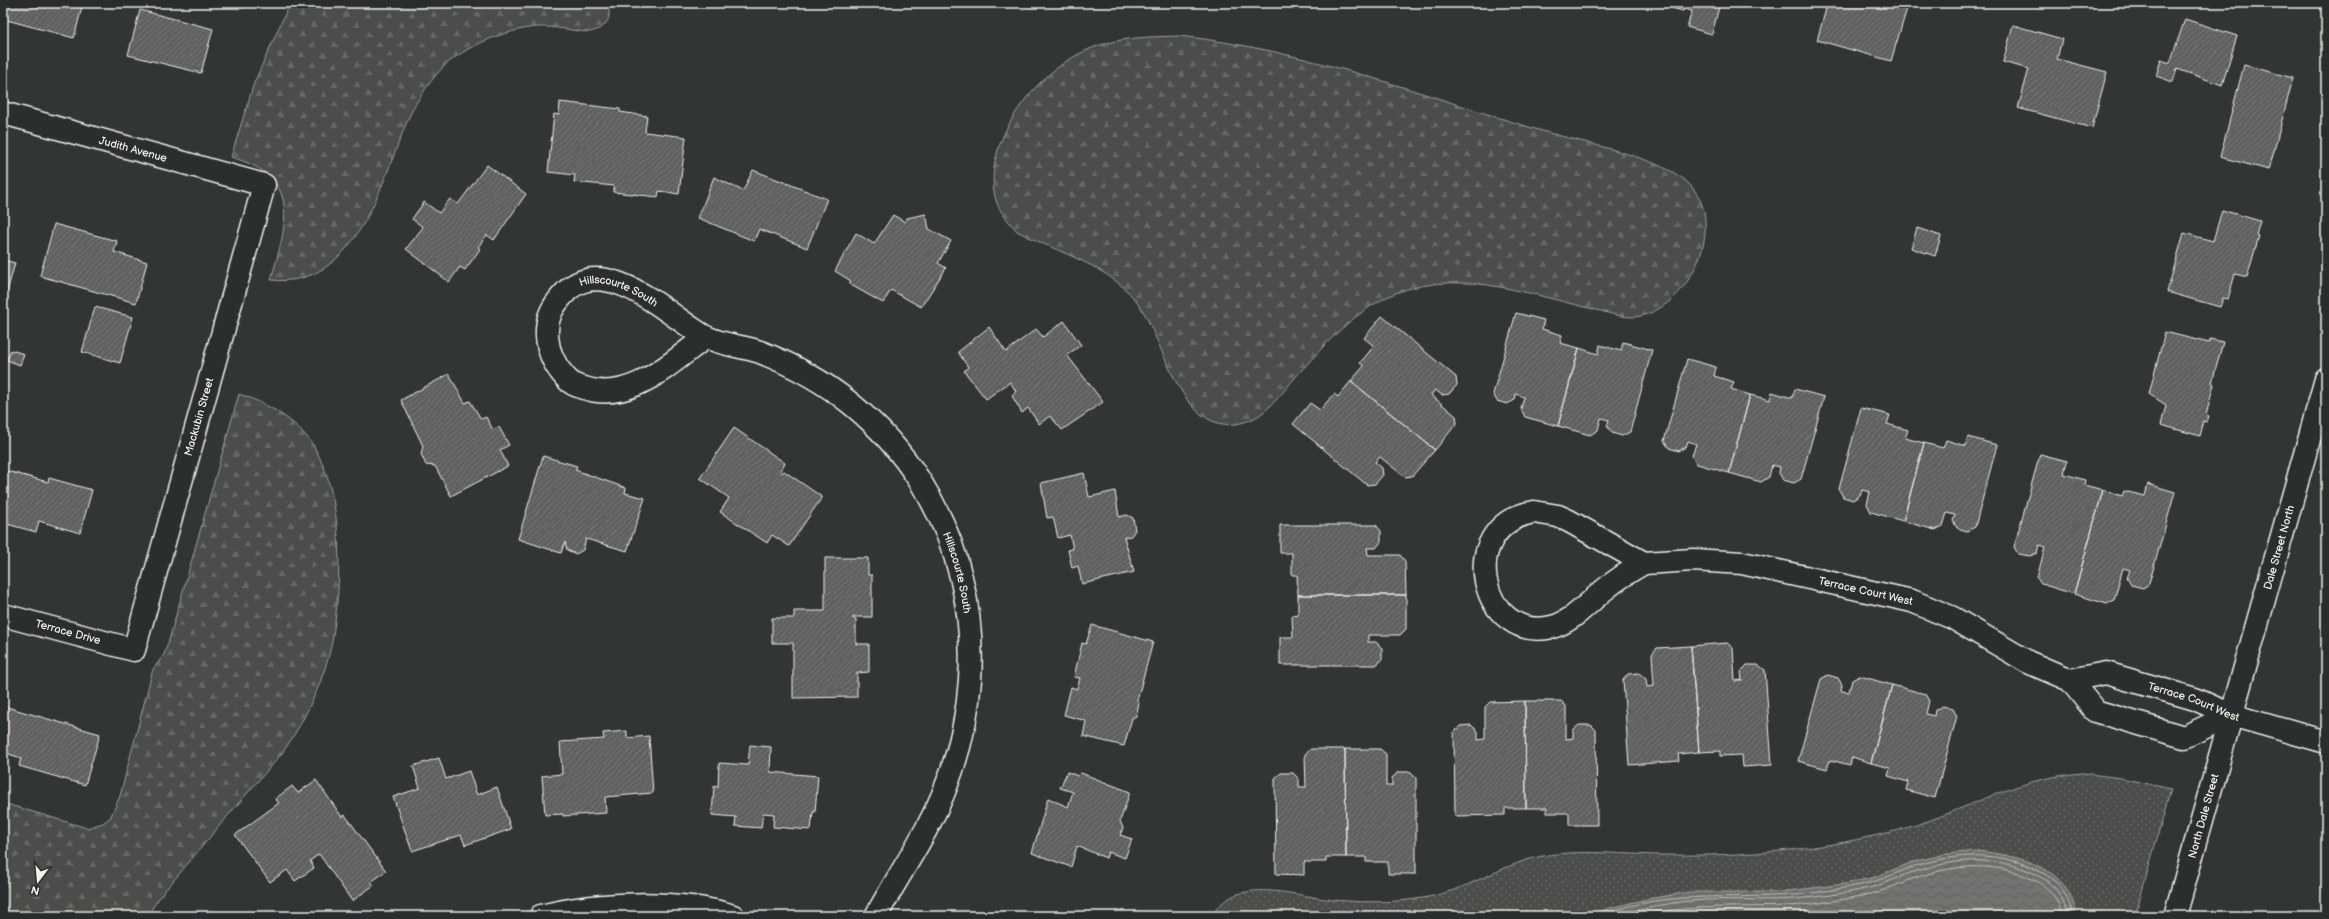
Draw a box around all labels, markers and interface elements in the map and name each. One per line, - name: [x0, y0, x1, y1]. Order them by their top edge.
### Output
- street label: Judith Avenue: [98, 133, 169, 165]
- street label: Hillscourte South: [577, 273, 661, 309]
- street label: Mackubin Street: [182, 376, 217, 458]
- street label: Dale Street North: [2261, 504, 2297, 591]
- street label: Hillscourte South: [940, 530, 974, 614]
- street label: Terrace Court West: [1817, 574, 1915, 608]
- street label: Terrace Drive: [34, 617, 103, 647]
- street label: Terrace Court West: [2147, 679, 2241, 724]
- street label: North Dale Street: [2185, 772, 2221, 860]
- north arrow: [18, 861, 58, 901]
- text: N: [30, 883, 41, 898]

